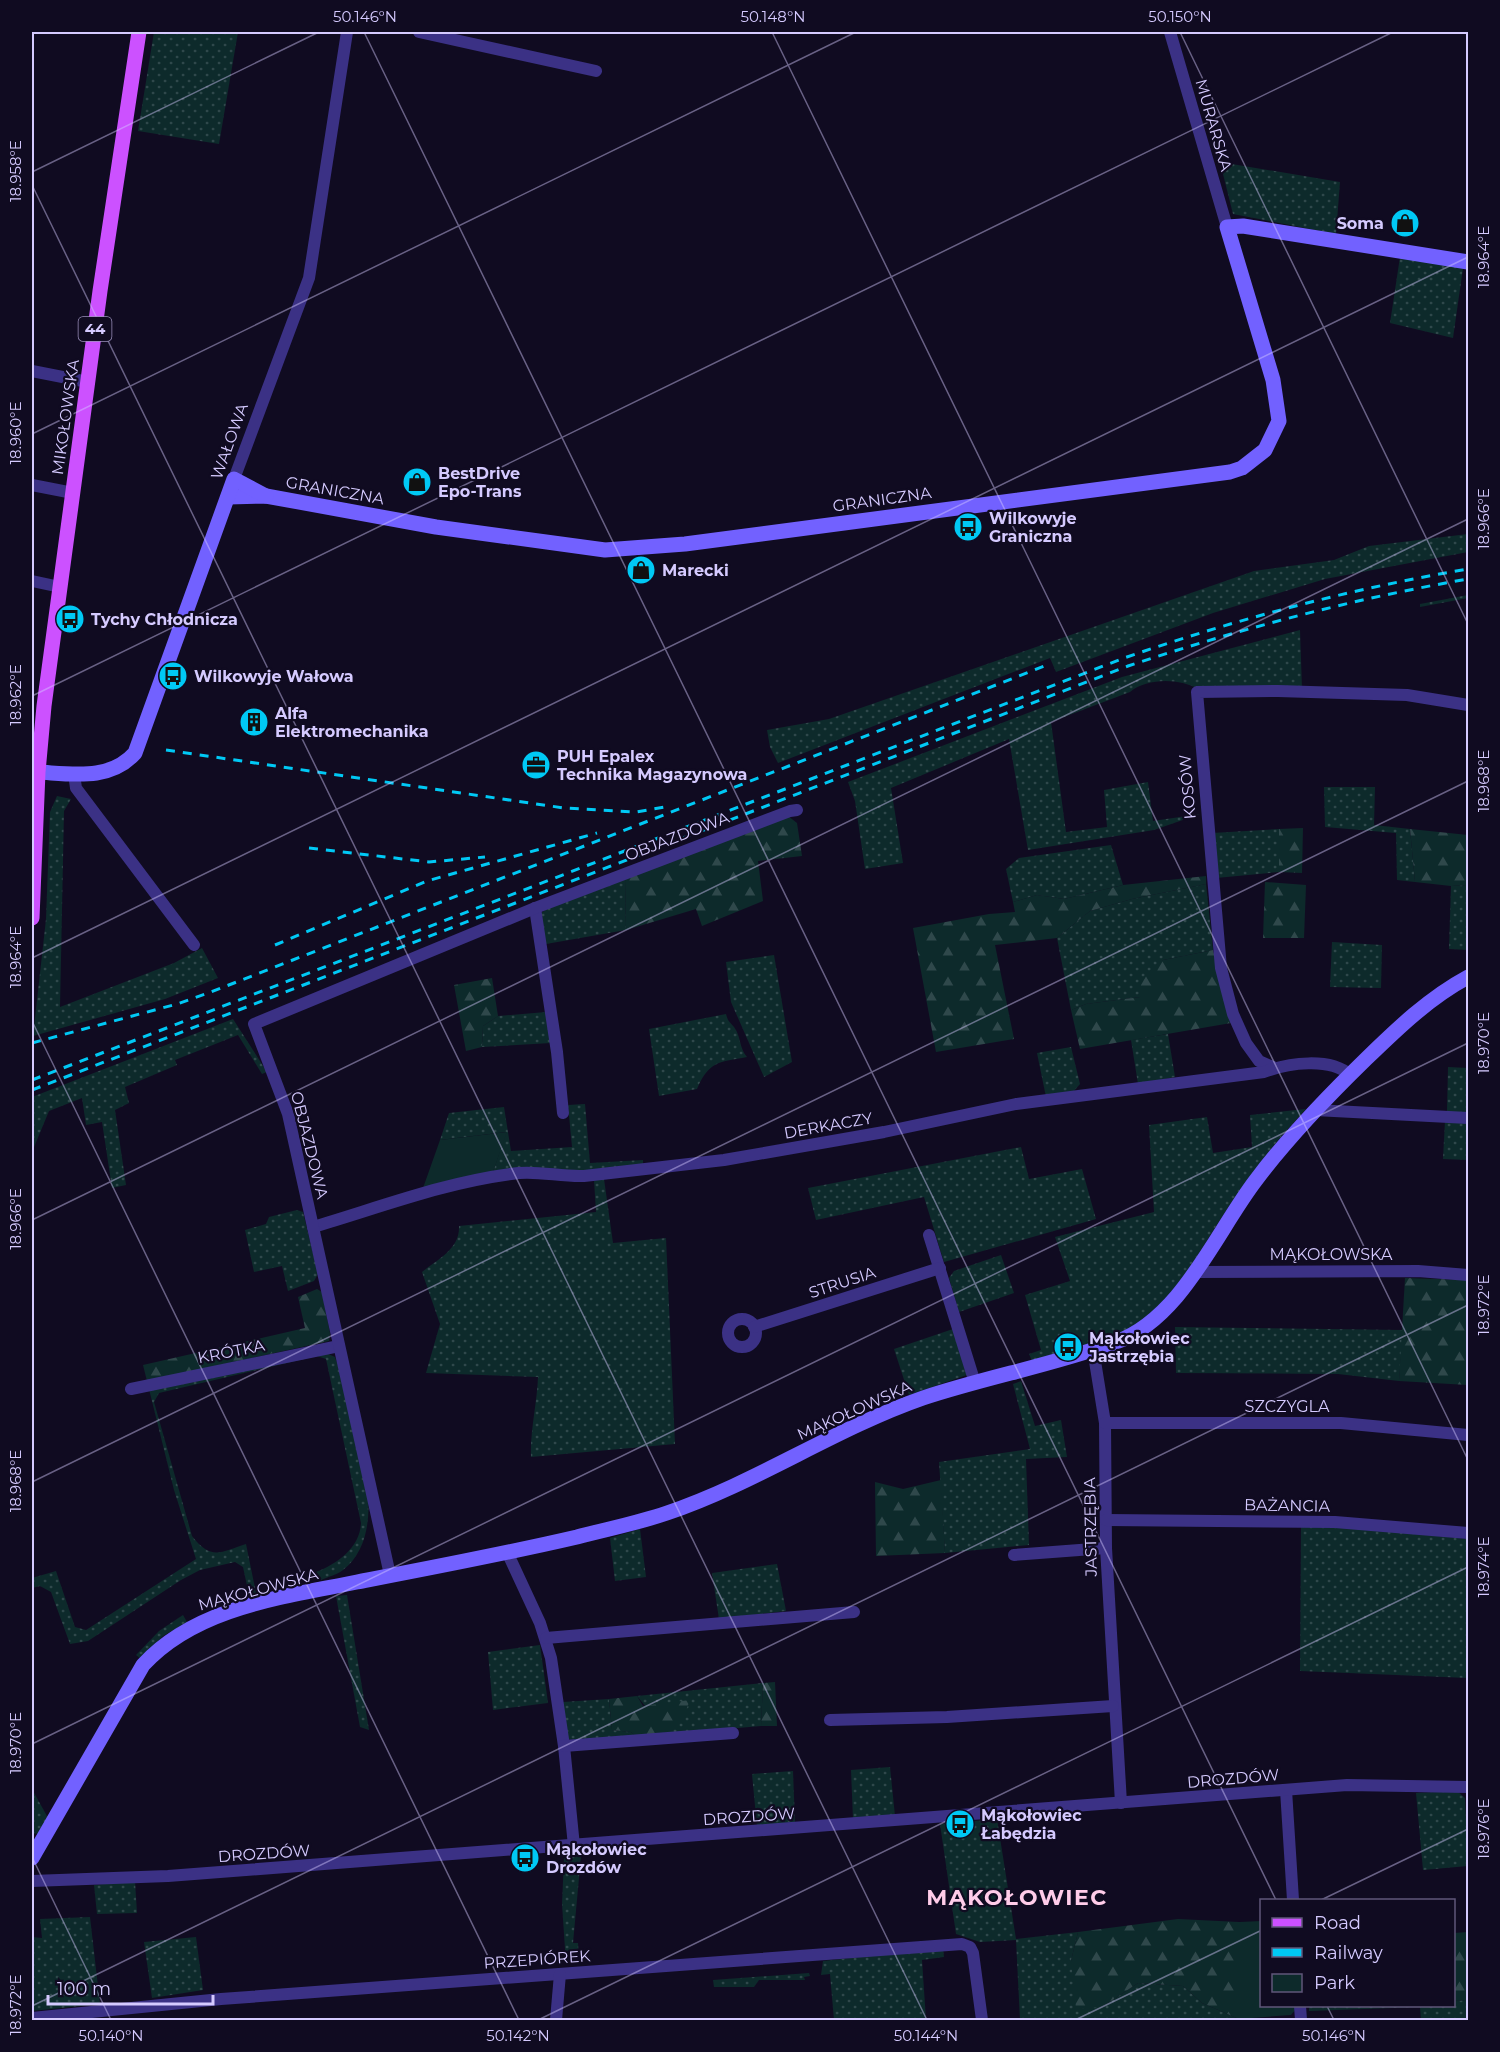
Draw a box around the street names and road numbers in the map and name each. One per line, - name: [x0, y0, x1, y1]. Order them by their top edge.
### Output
- street label: MURARSKA: [1191, 77, 1236, 174]
- road number: 44: [78, 317, 112, 341]
- street label: MIKOŁOWSKA: [48, 358, 83, 476]
- street label: WAŁOWA: [207, 400, 252, 482]
- street label: GRANICZNA: [284, 472, 386, 509]
- street label: GRANICZNA: [831, 483, 933, 516]
- street label: KOSÓW: [1175, 754, 1200, 820]
- street label: OBJAZDOWA: [622, 808, 732, 865]
- street label: OBJAZDOWA: [287, 1089, 332, 1201]
- street label: DERKACZY: [782, 1108, 875, 1143]
- street label: MĄKOŁOWSKA: [1269, 1245, 1393, 1264]
- street label: STRUSIA: [806, 1263, 879, 1302]
- street label: KRÓTKA: [196, 1336, 267, 1367]
- street label: MĄKOŁOWSKA: [794, 1377, 915, 1444]
- street label: SZCZYGLA: [1245, 1397, 1330, 1416]
- street label: JASTRZĘBIA: [1080, 1477, 1101, 1578]
- street label: BAŻANCIA: [1244, 1495, 1331, 1516]
- street label: MĄKOŁOWSKA: [196, 1564, 321, 1615]
- street label: DROZDÓW: [1186, 1765, 1280, 1792]
- street label: DROZDÓW: [702, 1804, 796, 1829]
- street label: DROZDÓW: [217, 1841, 311, 1866]
- street label: PRZEPIÓREK: [483, 1946, 592, 1973]

